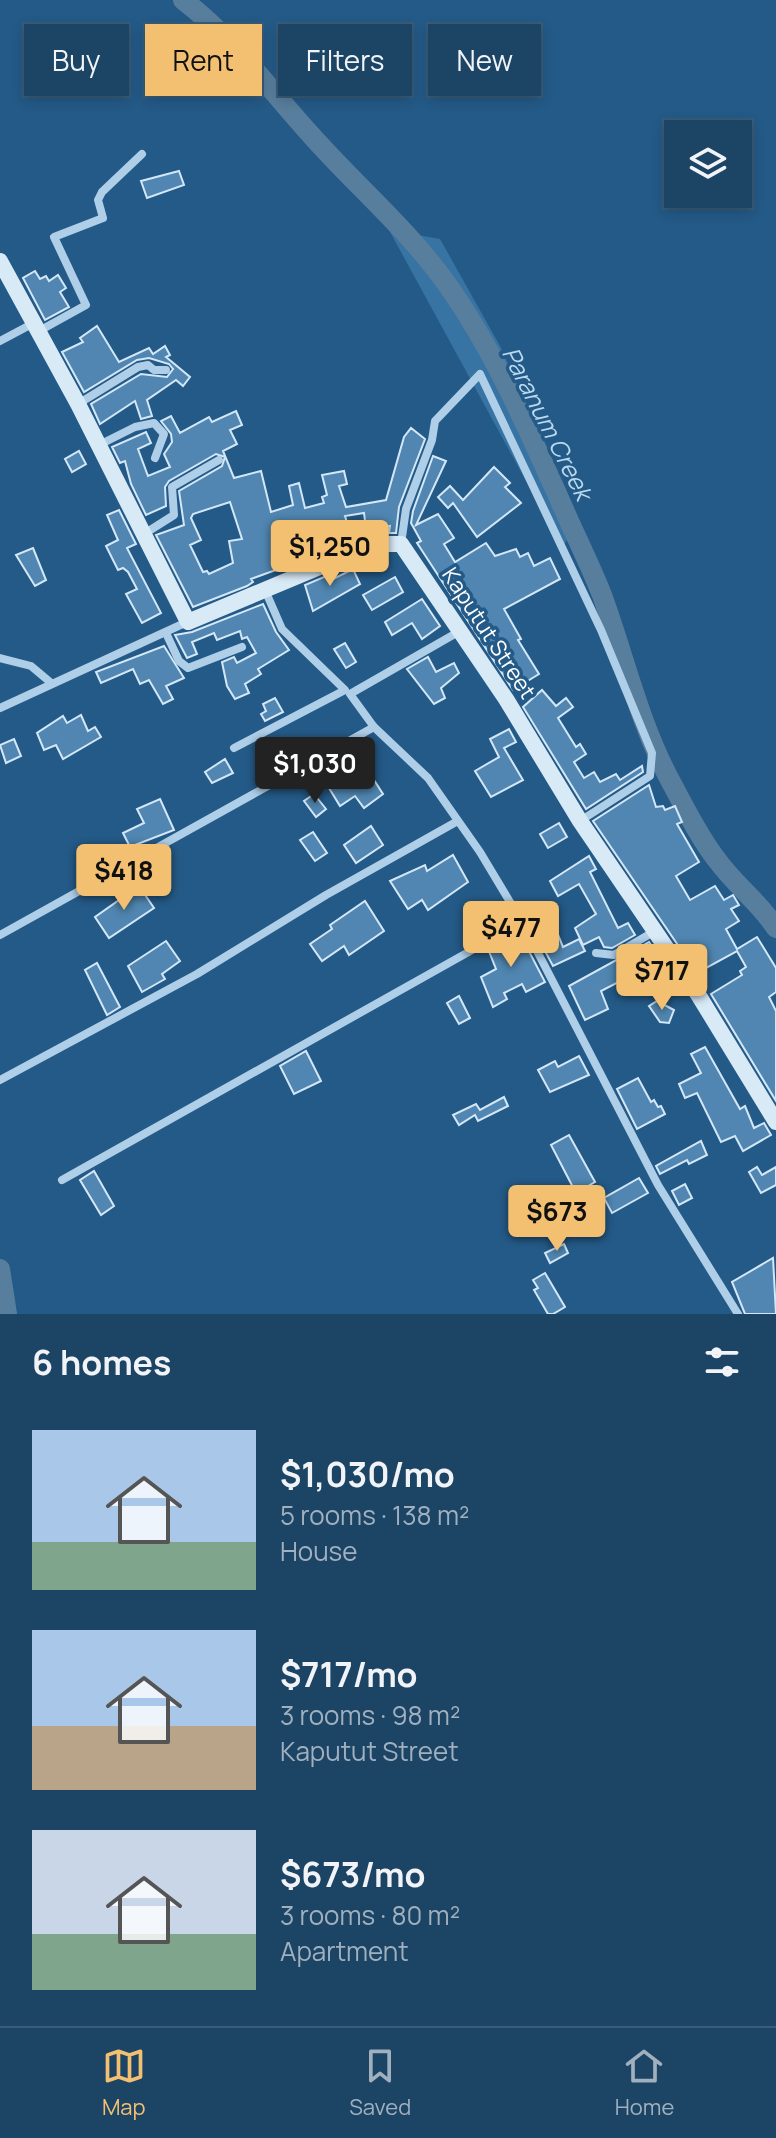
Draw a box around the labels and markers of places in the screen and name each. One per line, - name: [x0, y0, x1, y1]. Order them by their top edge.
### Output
- pin: $1,250: [265, 520, 395, 588]
- pin: $1,030: [250, 737, 380, 805]
- pin: $418: [77, 844, 171, 912]
- pin: $477: [464, 901, 558, 969]
- pin: $717: [615, 944, 709, 1012]
- pin: $673: [510, 1185, 604, 1253]

